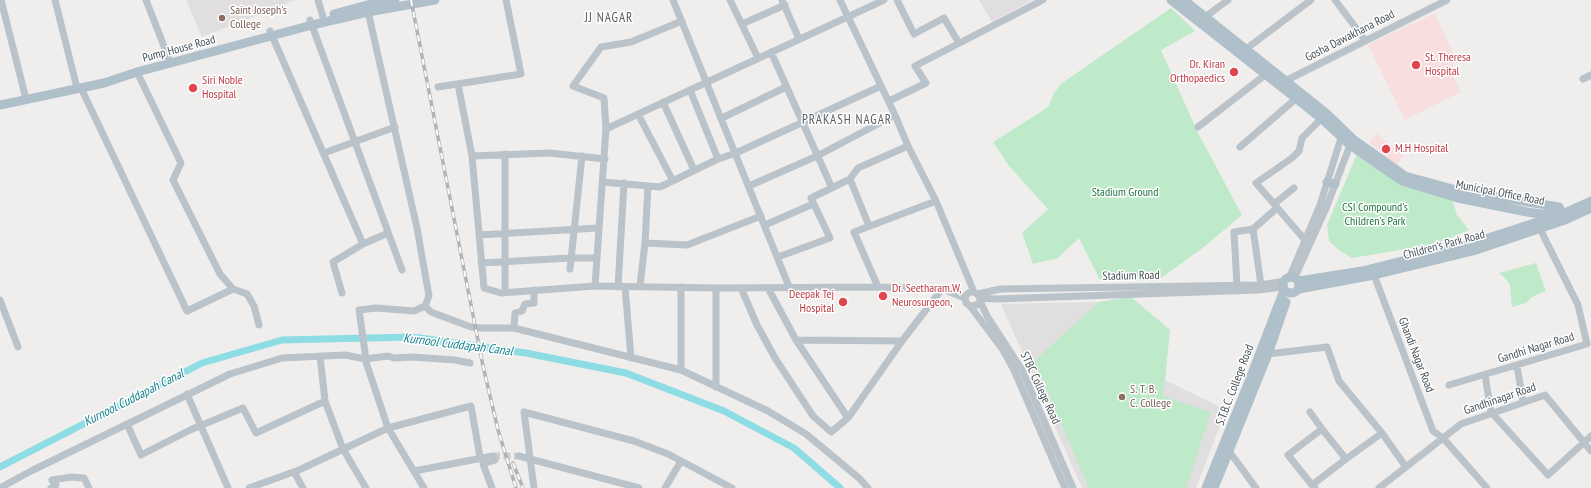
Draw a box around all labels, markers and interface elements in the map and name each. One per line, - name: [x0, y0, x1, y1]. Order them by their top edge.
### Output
- place label: Saint Joseph's College: [230, 4, 287, 32]
- street label: Gosha Dawakhana Road: [1303, 7, 1397, 65]
- district label: JJ NAGAR: [585, 10, 633, 26]
- marker: Saint Joseph's College: [217, 13, 227, 23]
- street label: Pump House Road: [141, 32, 217, 66]
- place label: St. Theresa Hospital: [1425, 51, 1471, 79]
- place label: Dr. Kiran Orthopaedics: [1170, 58, 1225, 86]
- marker: St. Theresa Hospital: [1410, 59, 1422, 71]
- marker: Dr. Kiran Orthopaedics: [1228, 66, 1240, 78]
- place label: Siri Noble Hospital: [202, 74, 243, 102]
- marker: Siri Noble Hospital: [187, 82, 199, 94]
- district label: PRAKASH NAGAR: [802, 112, 892, 128]
- place label: M.H Hospital: [1395, 142, 1448, 156]
- marker: M.H Hospital: [1380, 143, 1392, 155]
- street label: Municipal Office Road: [1454, 177, 1546, 209]
- park label: Stadium Ground: [1092, 186, 1158, 200]
- park label: CSI Compound's Children's Park: [1342, 201, 1408, 229]
- street label: Children's Park Road: [1402, 227, 1486, 263]
- street label: Stadium Road: [1102, 268, 1160, 284]
- place label: Dr. Seetharam.W, Neurosurgeon,: [892, 282, 961, 310]
- place label: Deepak Tej Hospital: [789, 288, 834, 316]
- marker: Dr. Seetharam.W, Neurosurgeon,: [877, 290, 889, 302]
- marker: Deepak Tej Hospital: [837, 296, 849, 308]
- street label: Ghandi Nagar Road: [1395, 315, 1437, 395]
- street label: Gandhi Nagar Road: [1496, 330, 1576, 366]
- water label: Kurnool Cuddapah Canal: [402, 331, 514, 359]
- street label: S.T.B.C. College Road: [1213, 342, 1257, 428]
- street label: STBC College Road: [1017, 350, 1063, 426]
- water label: Kurnool Cuddapah Canal: [81, 366, 187, 430]
- street label: Gandhinagar Road: [1462, 380, 1538, 418]
- place label: S. T. B. C. College: [1130, 383, 1171, 411]
- marker: S. T. B. C. College: [1117, 392, 1127, 402]

